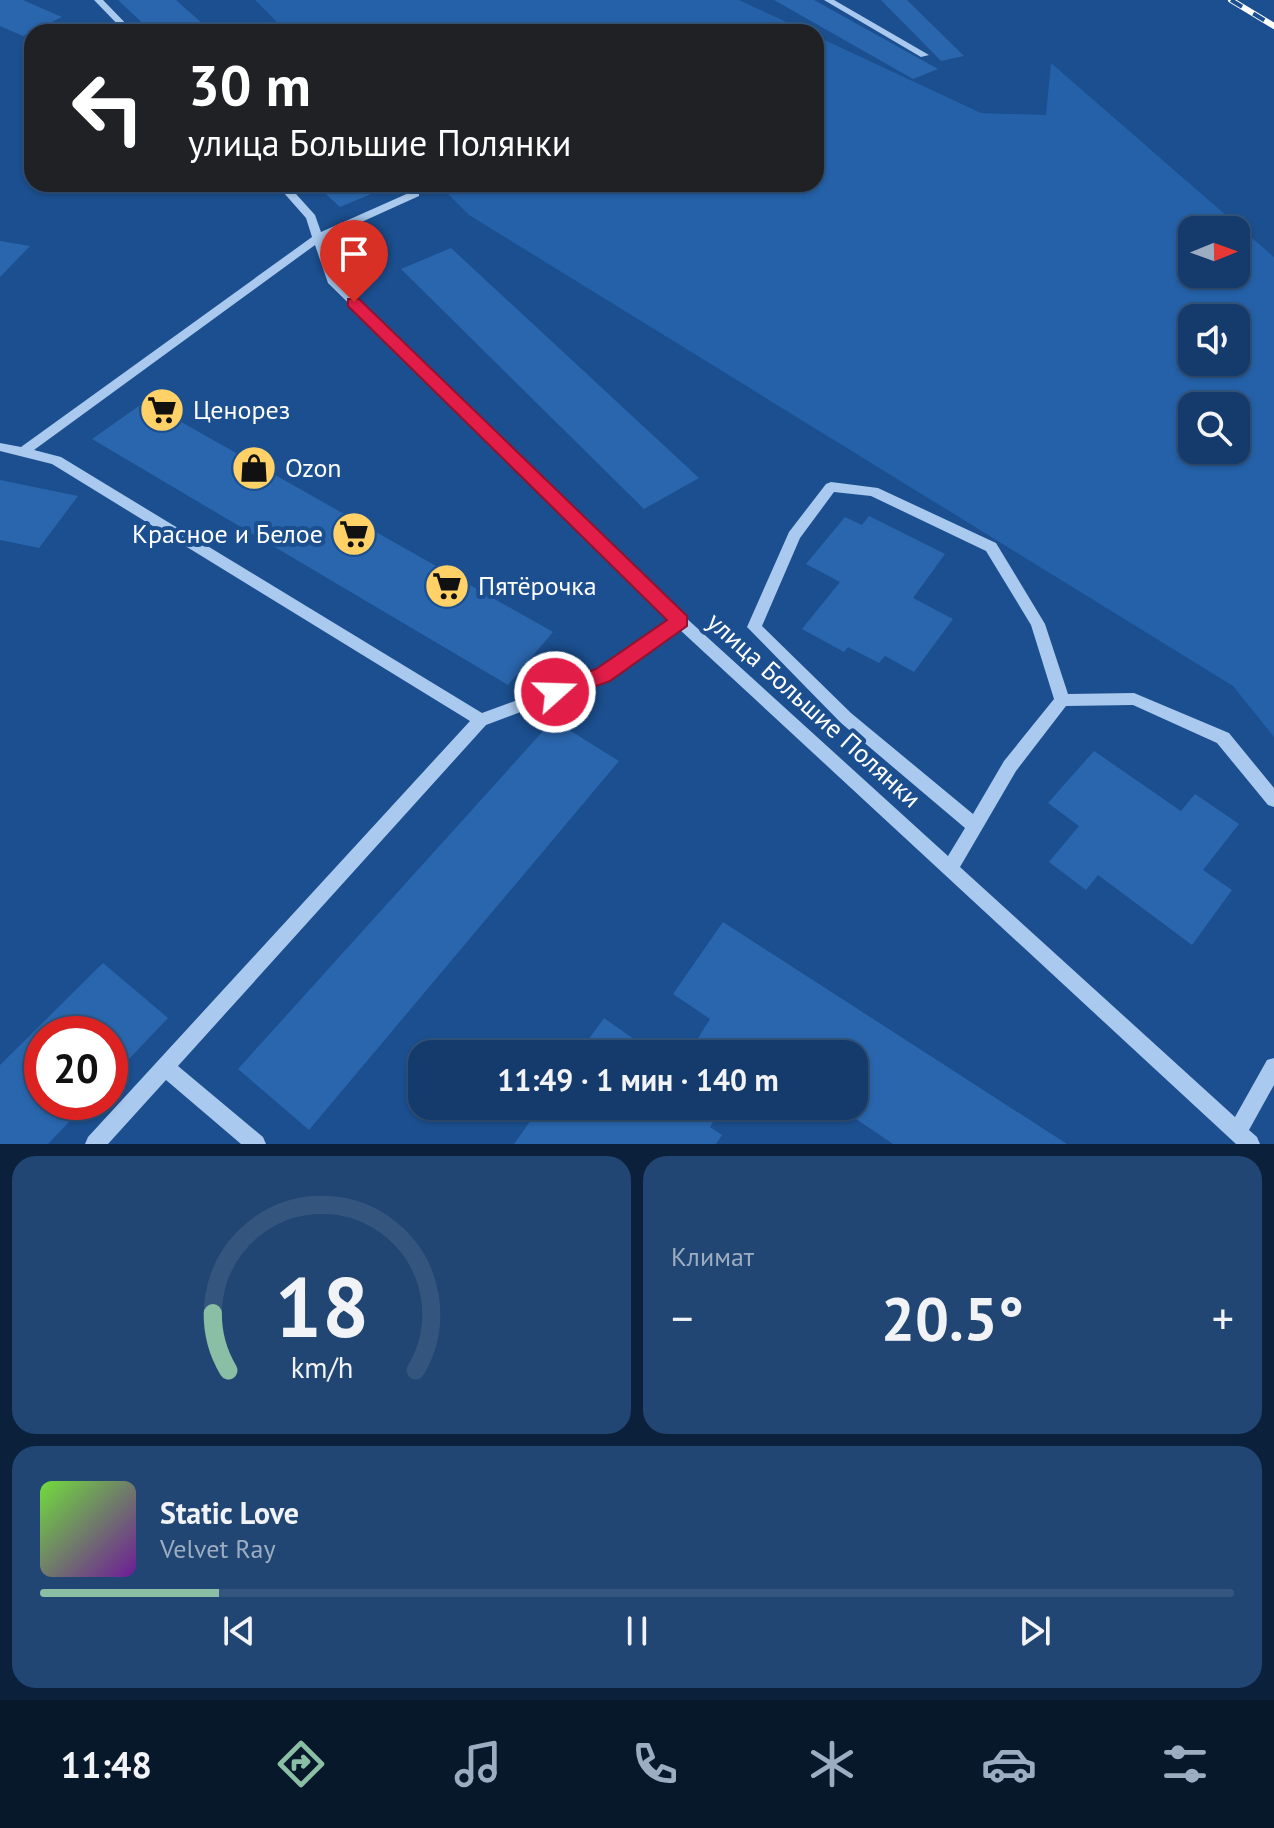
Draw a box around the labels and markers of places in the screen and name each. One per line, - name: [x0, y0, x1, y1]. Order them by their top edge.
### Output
- pin: [320, 220, 388, 302]
- supermarket icon: Ценорез: [138, 386, 186, 434]
- place label: Ценорез: [193, 393, 290, 426]
- shop icon: Ozon: [230, 444, 278, 492]
- place label: Ozon: [285, 451, 342, 484]
- supermarket icon: Красное и Белое: [330, 510, 378, 558]
- place label: Красное и Белое: [132, 517, 323, 550]
- supermarket icon: Пятёрочка: [423, 562, 471, 610]
- place label: Пятёрочка: [478, 569, 597, 602]

